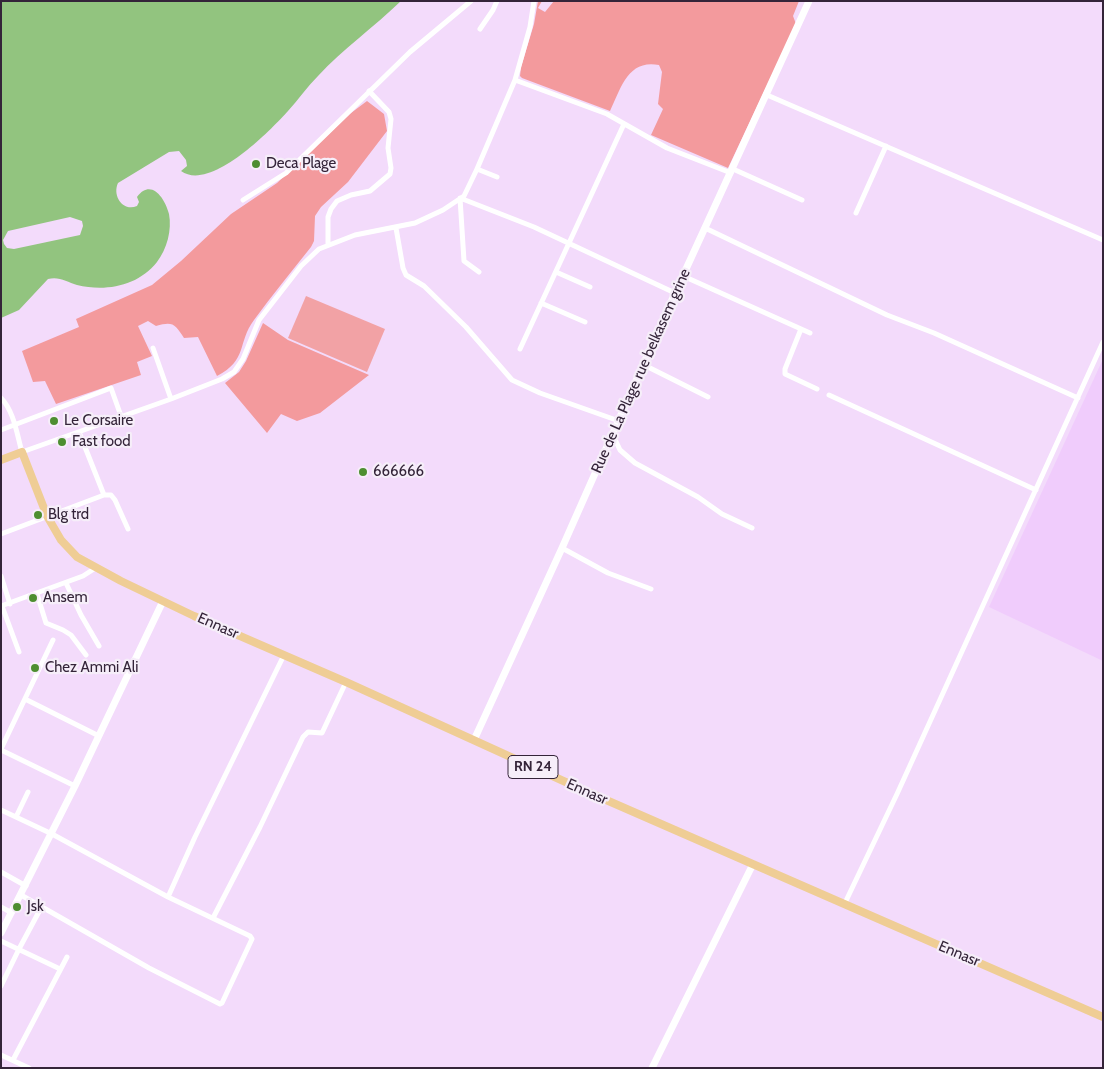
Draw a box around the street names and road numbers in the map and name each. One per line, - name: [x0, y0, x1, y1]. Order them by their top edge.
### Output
- street label: Rue de La Plage rue belkasem grine: [588, 266, 694, 476]
- street label: Ennasr: [195, 609, 241, 643]
- road number: RN 24: [508, 756, 558, 779]
- street label: Ennasr: [564, 775, 610, 809]
- street label: Ennasr: [936, 937, 982, 971]

